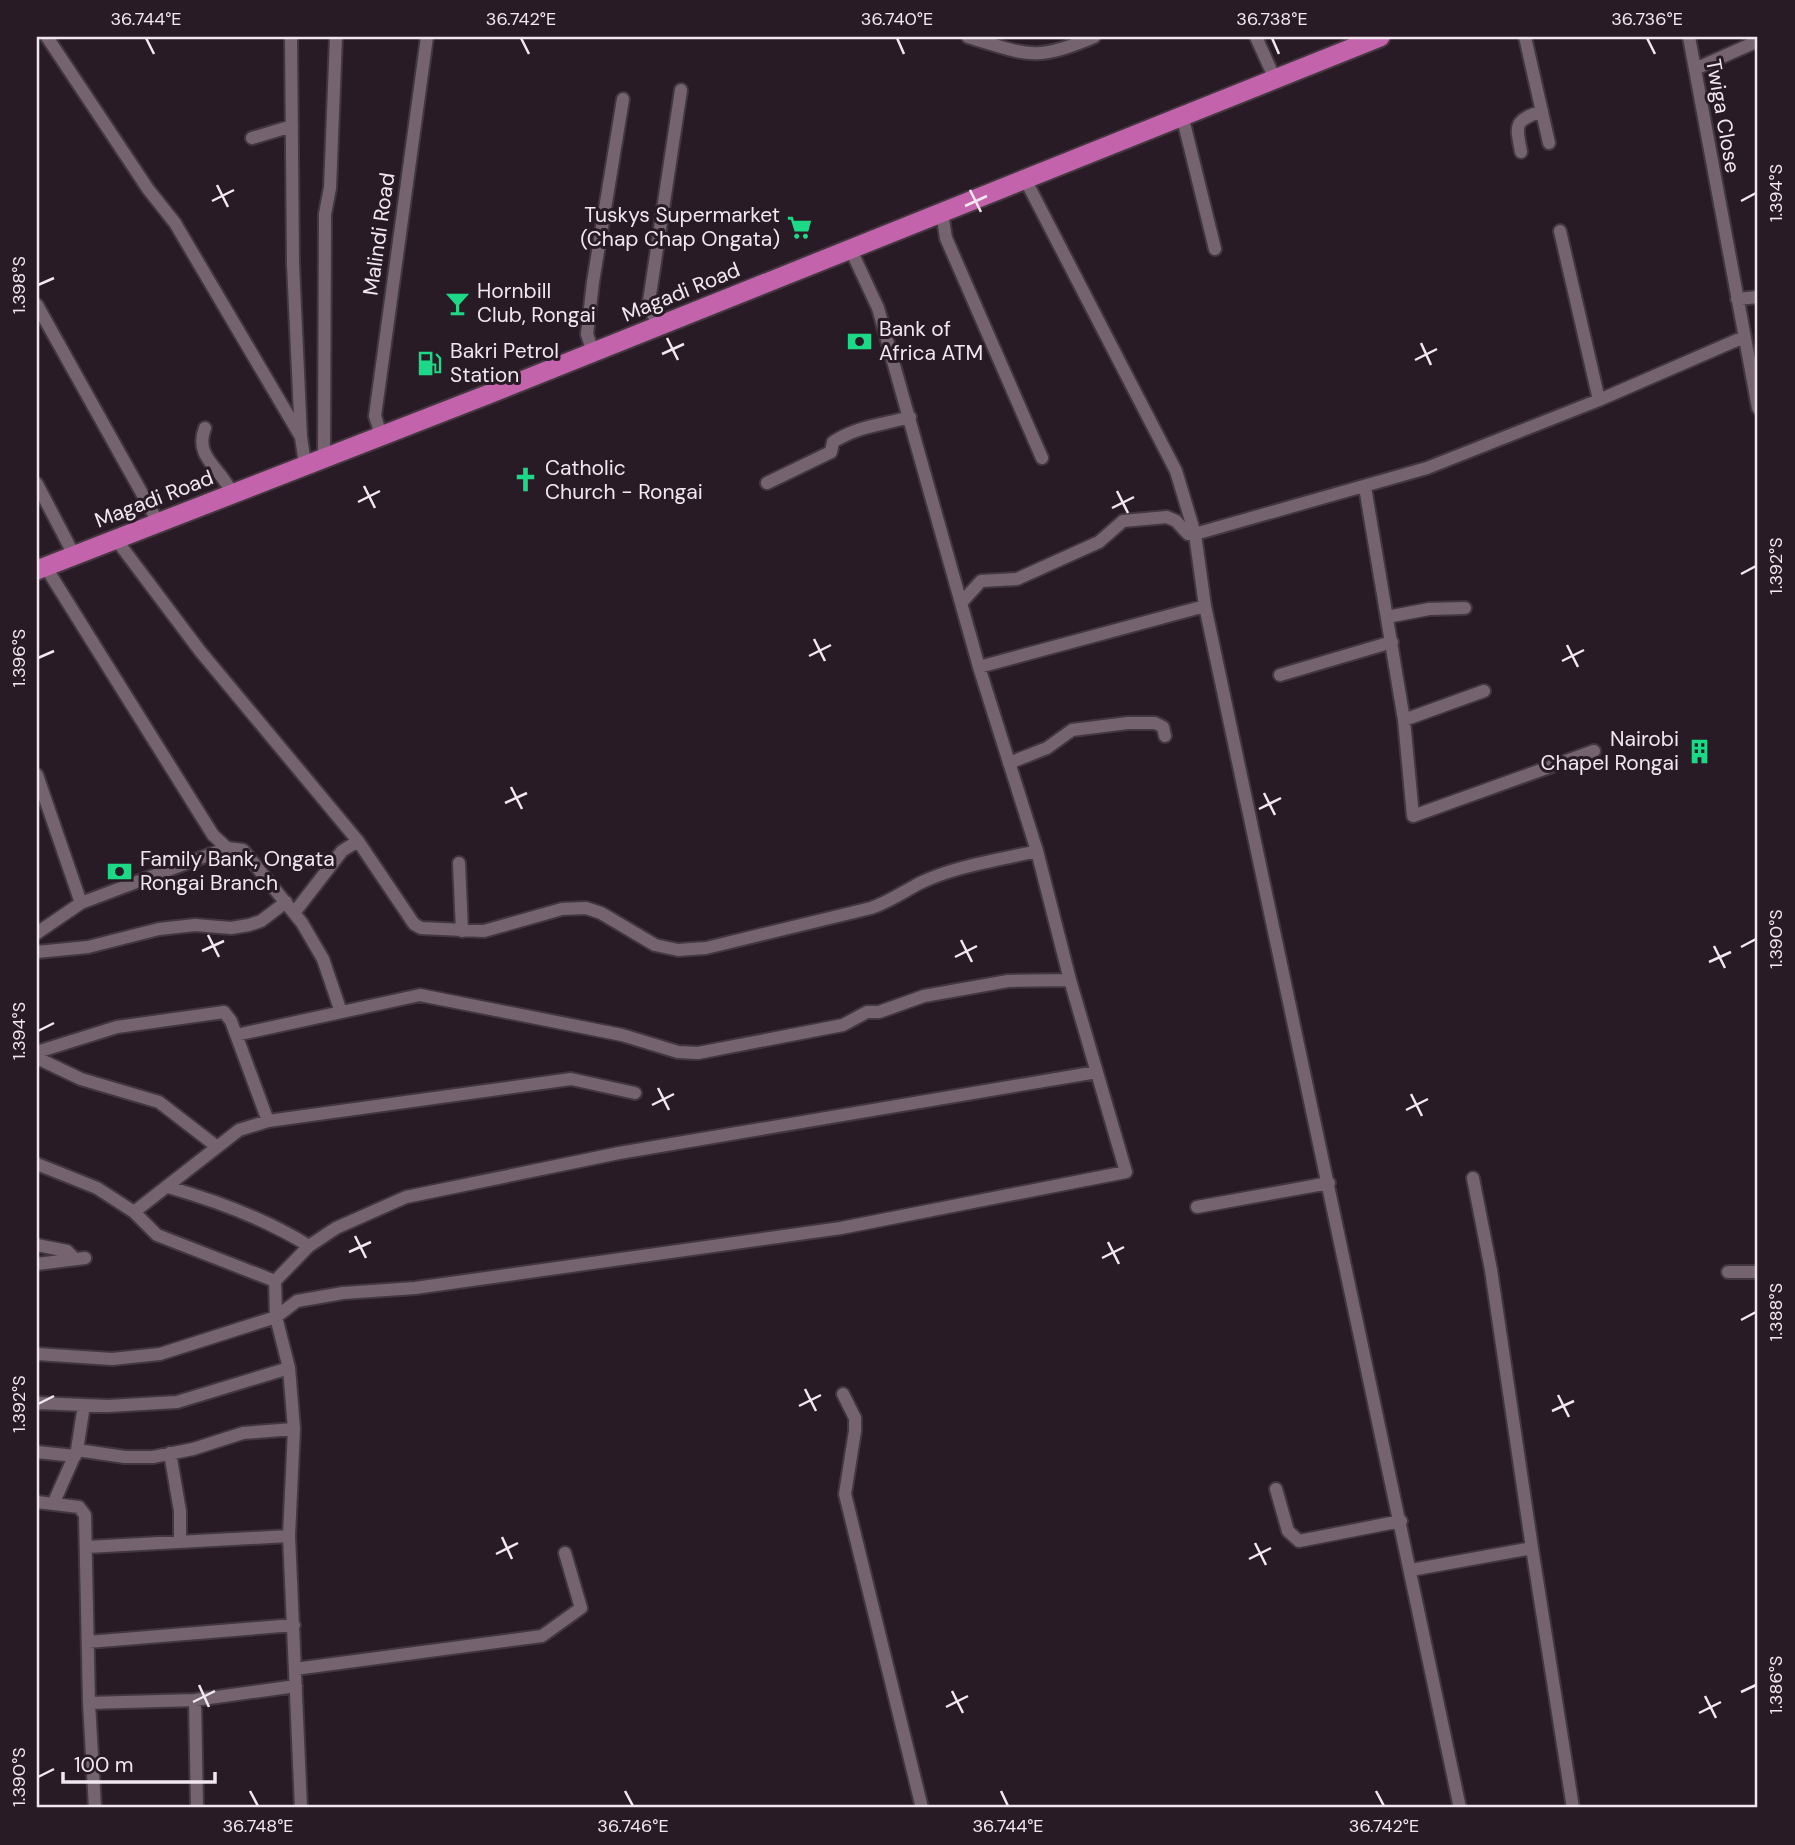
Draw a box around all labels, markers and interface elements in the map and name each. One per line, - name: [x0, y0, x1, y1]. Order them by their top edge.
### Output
- text: 36.744°E: [110, 7, 182, 31]
- text: 36.742°E: [486, 7, 556, 31]
- text: 36.740°E: [861, 7, 933, 31]
- text: 36.738°E: [1236, 7, 1308, 31]
- text: 36.736°E: [1611, 7, 1683, 31]
- street label: Twiga Close: [1699, 57, 1747, 175]
- text: 1.394°S: [1764, 164, 1788, 222]
- street label: Malindi Road: [357, 171, 401, 297]
- place label: Tuskys Supermarket (Chap Chap Ongata): [580, 201, 780, 253]
- supermarket icon: Tuskys Supermarket (Chap Chap Ongata): [786, 213, 814, 241]
- text: 1.398°S: [7, 256, 31, 314]
- street label: Magadi Road: [618, 256, 744, 328]
- place label: Hornbill Club, Rongai: [477, 277, 596, 329]
- bar icon: Hornbill Club, Rongai: [443, 289, 471, 317]
- place label: Bank of Africa ATM: [879, 315, 983, 367]
- bank icon: Bank of Africa ATM: [845, 327, 873, 355]
- place label: Bakri Petrol Station: [450, 337, 559, 389]
- fuel station icon: Bakri Petrol Station: [416, 349, 444, 377]
- place label: Catholic Church - Rongai: [545, 454, 703, 506]
- street label: Magadi Road: [91, 464, 217, 534]
- church icon: Catholic Church - Rongai: [511, 466, 539, 494]
- text: 1.392°S: [1764, 537, 1788, 595]
- text: 1.396°S: [7, 629, 31, 687]
- place label: Nairobi Chapel Rongai: [1541, 725, 1679, 777]
- building icon: Nairobi Chapel Rongai: [1685, 737, 1713, 765]
- place label: Family Bank, Ongata Rongai Branch: [140, 845, 335, 897]
- bank icon: Family Bank, Ongata Rongai Branch: [106, 857, 134, 885]
- text: 1.390°S: [1764, 909, 1788, 969]
- text: 1.394°S: [7, 1002, 31, 1060]
- text: 1.388°S: [1764, 1283, 1788, 1341]
- text: 1.392°S: [7, 1375, 31, 1433]
- text: 1.386°S: [1764, 1656, 1788, 1714]
- scale bar: [63, 1740, 215, 1784]
- text: 1.390°S: [7, 1747, 31, 1807]
- text: 100 m: [74, 1751, 134, 1779]
- text: 36.748°E: [222, 1814, 294, 1838]
- text: 36.746°E: [597, 1814, 669, 1838]
- text: 36.744°E: [972, 1814, 1044, 1838]
- text: 36.742°E: [1349, 1814, 1419, 1838]

